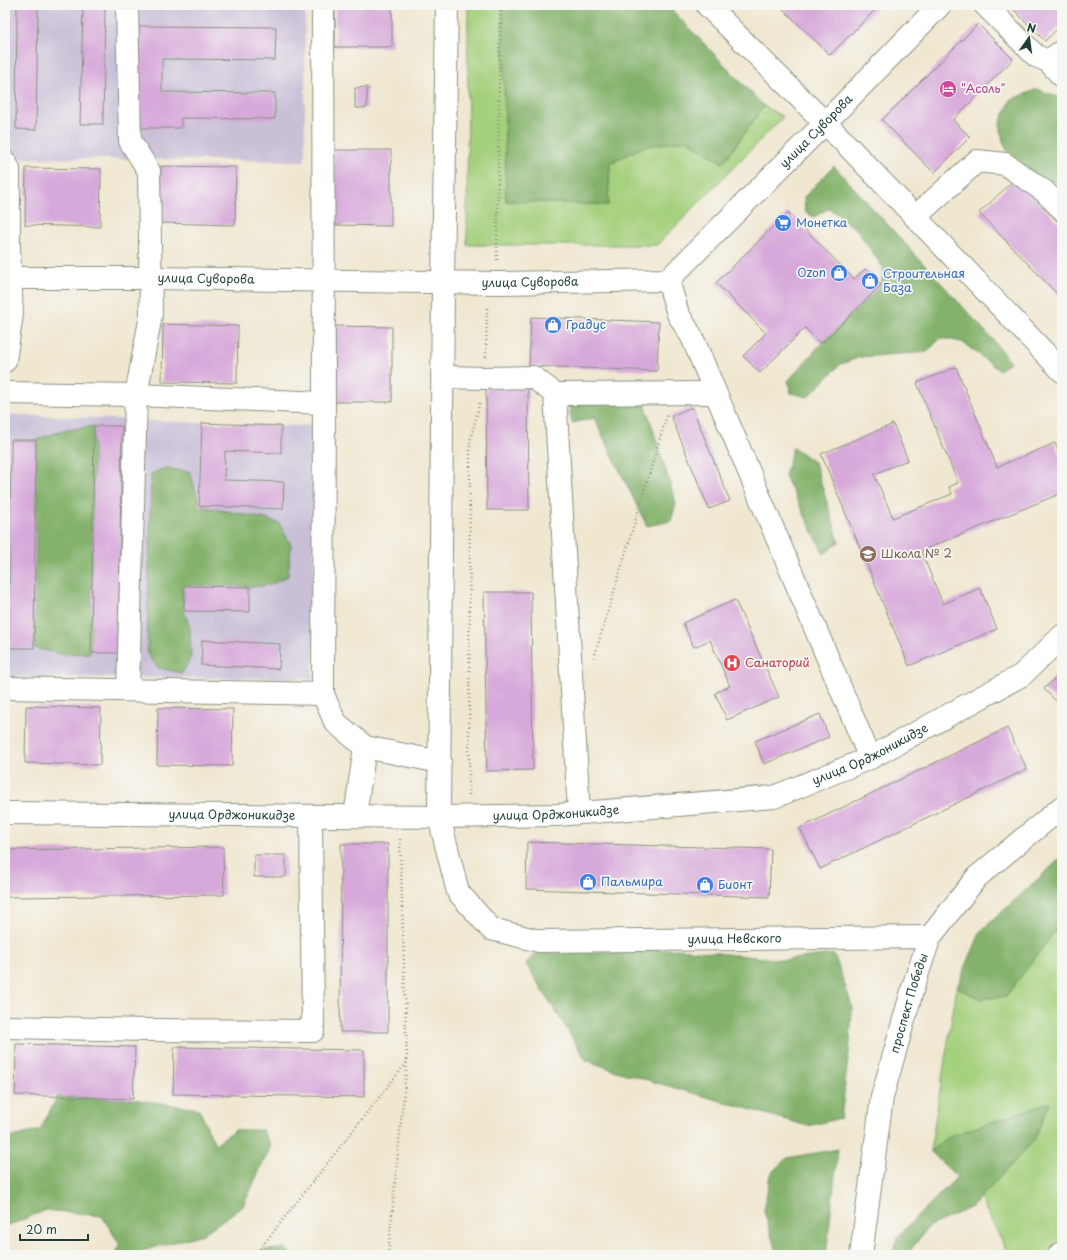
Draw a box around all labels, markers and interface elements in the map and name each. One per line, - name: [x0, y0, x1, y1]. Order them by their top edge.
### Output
- north arrow: [1009, 18, 1049, 58]
- text: N: [1025, 19, 1038, 37]
- hotel icon: "Асоль": [938, 79, 958, 99]
- place label: "Асоль": [961, 79, 1006, 97]
- street label: улица Суворова: [775, 90, 856, 171]
- supermarket icon: Монетка: [773, 213, 793, 233]
- place label: Монетка: [796, 213, 848, 231]
- place label: Ozon: [797, 263, 826, 281]
- shop icon: Ozon: [829, 263, 849, 283]
- place label: Строительная База: [883, 264, 965, 296]
- street label: улица Суворова: [157, 268, 255, 288]
- shop icon: Строительная База: [860, 271, 880, 291]
- street label: улица Суворова: [481, 272, 579, 291]
- shop icon: Градус: [543, 315, 563, 335]
- place label: Градус: [566, 315, 606, 333]
- school or university icon: Школа № 2: [858, 544, 878, 564]
- place label: Школа № 2: [881, 544, 952, 562]
- hospital icon: Санаторий: [722, 653, 742, 673]
- place label: Санаторий: [745, 653, 810, 671]
- street label: улица Орджоникидзе: [809, 718, 931, 789]
- street label: улица Орджоникидзе: [492, 800, 620, 824]
- street label: улица Орджоникидзе: [169, 805, 296, 824]
- shop icon: Пальмира: [578, 872, 598, 892]
- place label: Пальмира: [601, 872, 663, 890]
- shop icon: Бионт: [695, 875, 715, 895]
- place label: Бионт: [718, 875, 753, 893]
- street label: улица Невского: [687, 929, 782, 947]
- street label: проспект Победы: [885, 951, 932, 1055]
- scale bar: [20, 1216, 88, 1242]
- text: 20 m: [26, 1220, 57, 1238]

